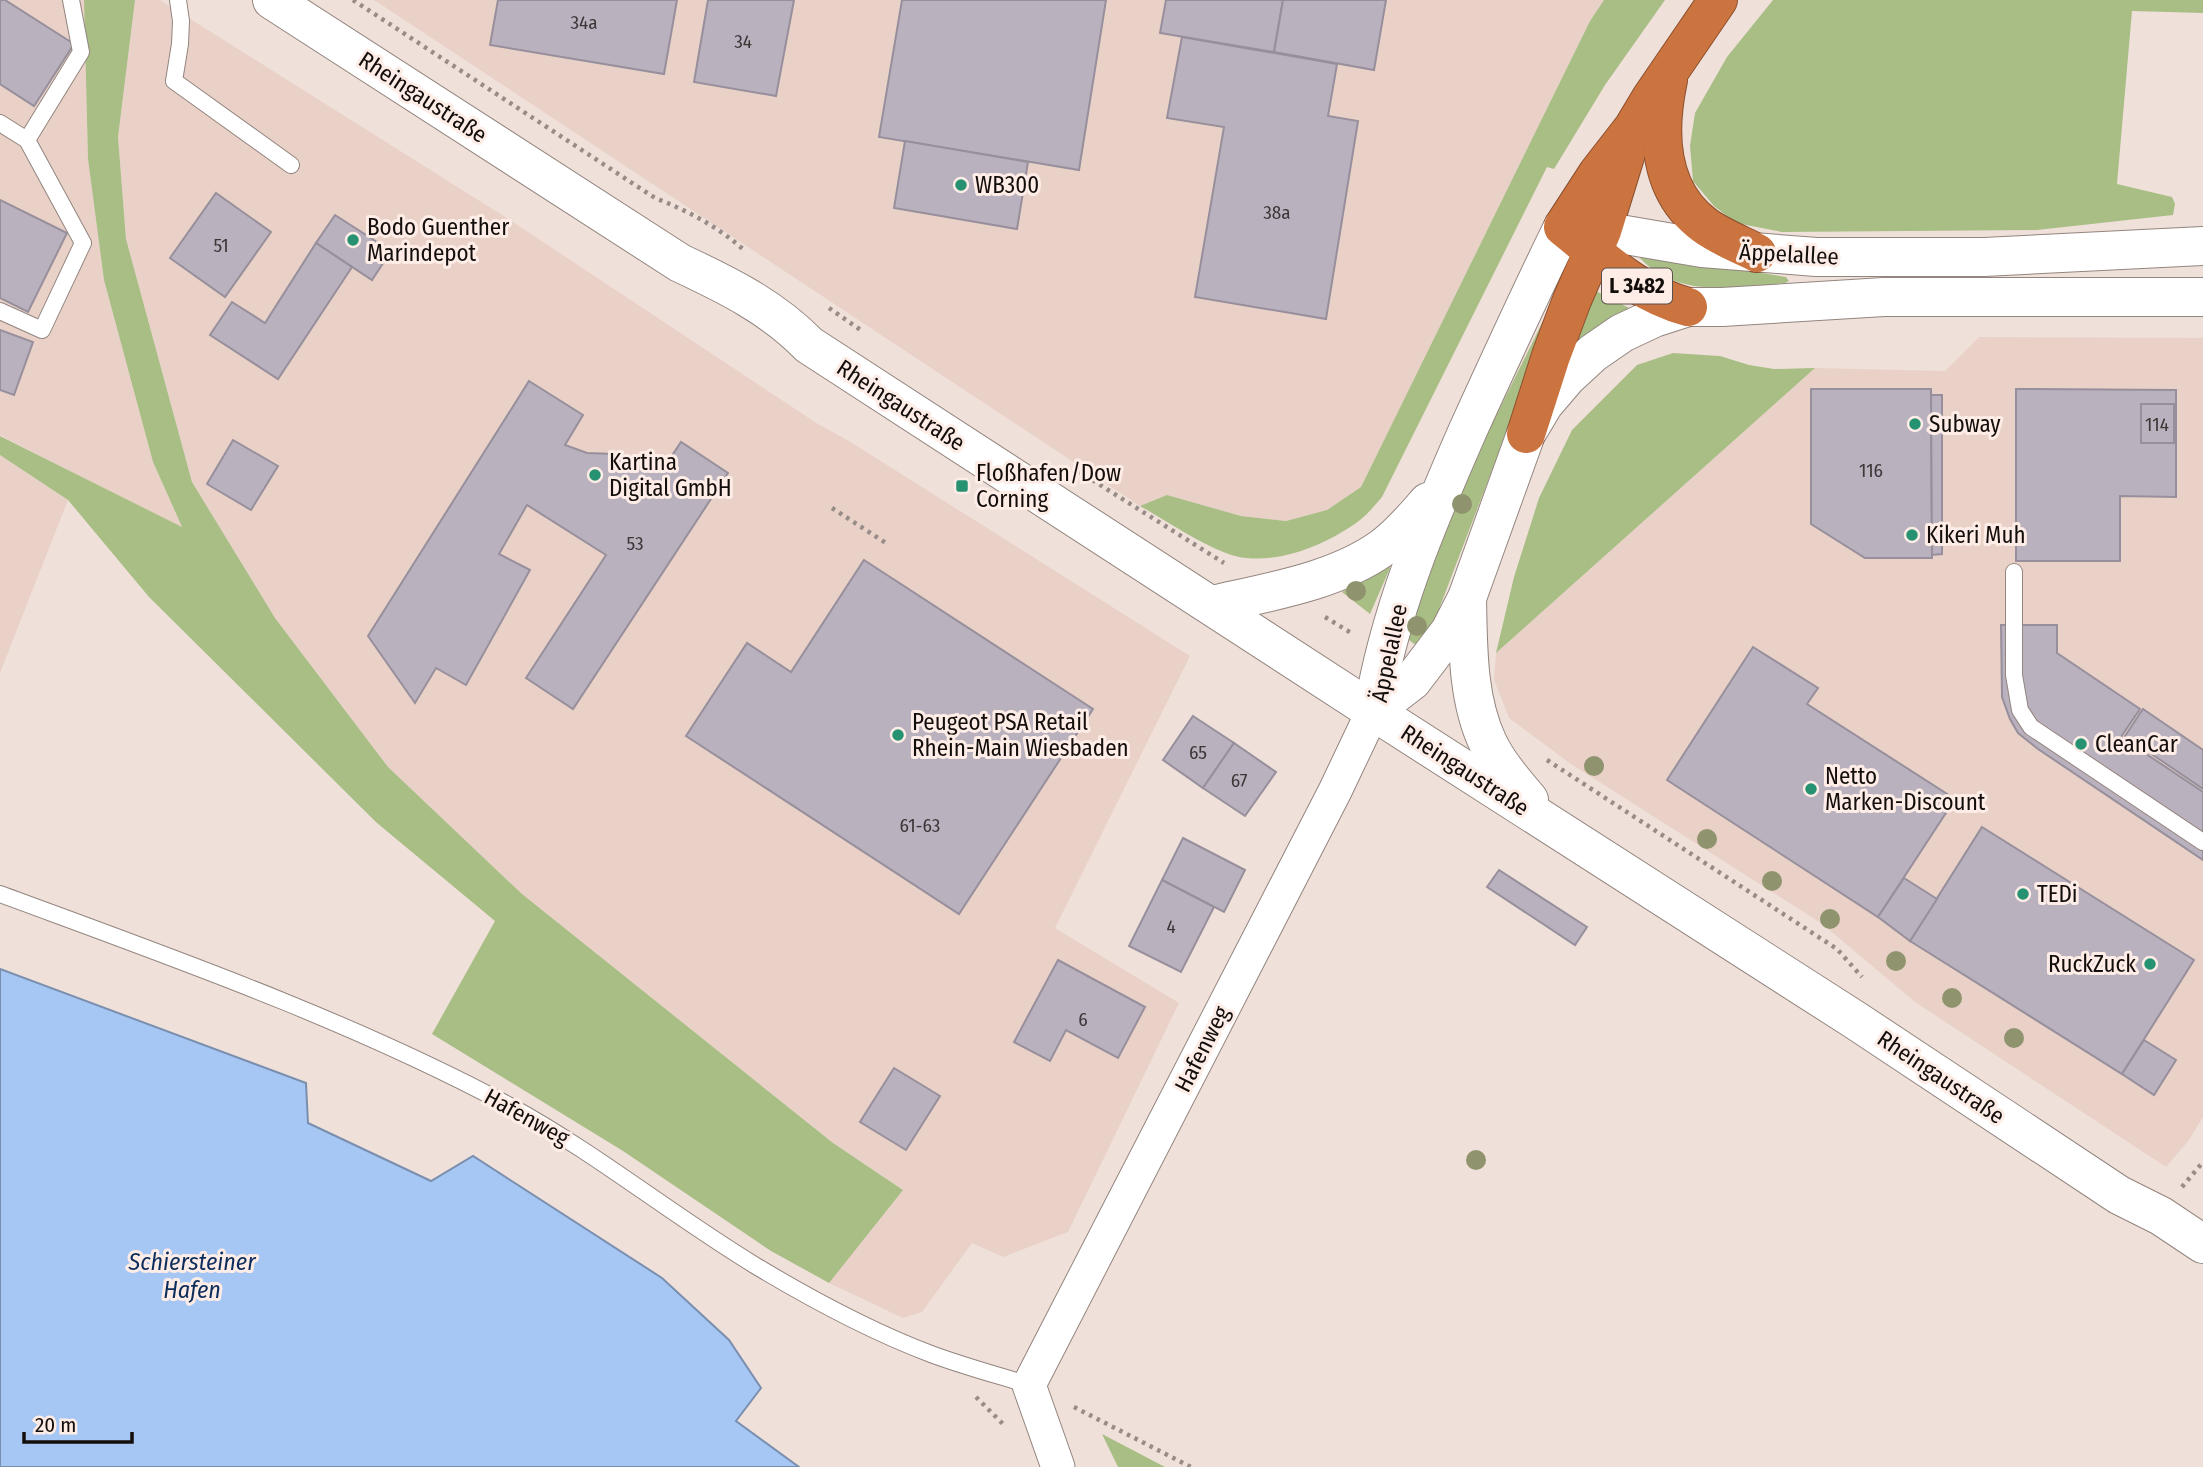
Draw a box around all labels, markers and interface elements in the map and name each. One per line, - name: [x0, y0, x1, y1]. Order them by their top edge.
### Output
- house number: 34a: [571, 11, 597, 34]
- house number: 34: [734, 30, 752, 53]
- street label: Rheingaustraße: [354, 45, 492, 149]
- place label: WB300: [975, 171, 1039, 199]
- marker: WB300: [953, 177, 969, 193]
- house number: 38a: [1263, 201, 1291, 224]
- place label: Bodo Guenther Marindepot: [367, 213, 509, 267]
- marker: Bodo Guenther Marindepot: [345, 232, 361, 248]
- house number: 51: [213, 234, 229, 257]
- street label: Äppelallee: [1738, 237, 1840, 271]
- road number: L 3482: [1602, 268, 1672, 304]
- street label: Rheingaustraße: [832, 353, 970, 457]
- place label: Subway: [1929, 410, 2001, 438]
- house number: 114: [2145, 413, 2169, 436]
- marker: Subway: [1907, 416, 1923, 432]
- place label: Kartina Digital GmbH: [609, 448, 732, 502]
- place label: Floßhafen/Dow Corning: [976, 459, 1121, 513]
- house number: 116: [1859, 459, 1883, 482]
- marker: Kartina Digital GmbH: [587, 467, 603, 483]
- marker: Floßhafen/Dow Corning: [954, 478, 970, 494]
- place label: Kikeri Muh: [1926, 521, 2026, 549]
- marker: Kikeri Muh: [1904, 527, 1920, 543]
- house number: 53: [626, 532, 644, 555]
- street label: Äppelallee: [1365, 601, 1413, 705]
- place label: Peugeot PSA Retail Rhein-Main Wiesbaden: [912, 708, 1129, 762]
- street label: Rheingaustraße: [1396, 718, 1534, 822]
- marker: Peugeot PSA Retail Rhein-Main Wiesbaden: [890, 727, 906, 743]
- place label: CleanCar: [2095, 730, 2178, 758]
- marker: CleanCar: [2073, 736, 2089, 752]
- house number: 65: [1189, 741, 1207, 764]
- place label: Netto Marken-Discount: [1825, 762, 1986, 816]
- house number: 67: [1231, 769, 1248, 792]
- marker: Netto Marken-Discount: [1803, 781, 1819, 797]
- house number: 61-63: [900, 814, 940, 837]
- place label: TEDi: [2037, 880, 2078, 908]
- marker: TEDi: [2015, 886, 2031, 902]
- house number: 4: [1166, 915, 1176, 938]
- place label: RuckZuck: [2048, 950, 2136, 978]
- marker: RuckZuck: [2142, 956, 2158, 972]
- street label: Hafenweg: [1168, 1001, 1236, 1097]
- house number: 6: [1078, 1008, 1088, 1031]
- street label: Rheingaustraße: [1872, 1024, 2010, 1130]
- street label: Hafenweg: [480, 1082, 575, 1152]
- water label: Schiersteiner Hafen: [127, 1248, 256, 1304]
- scale bar: [24, 1400, 133, 1444]
- text: 20 m: [35, 1412, 76, 1438]

